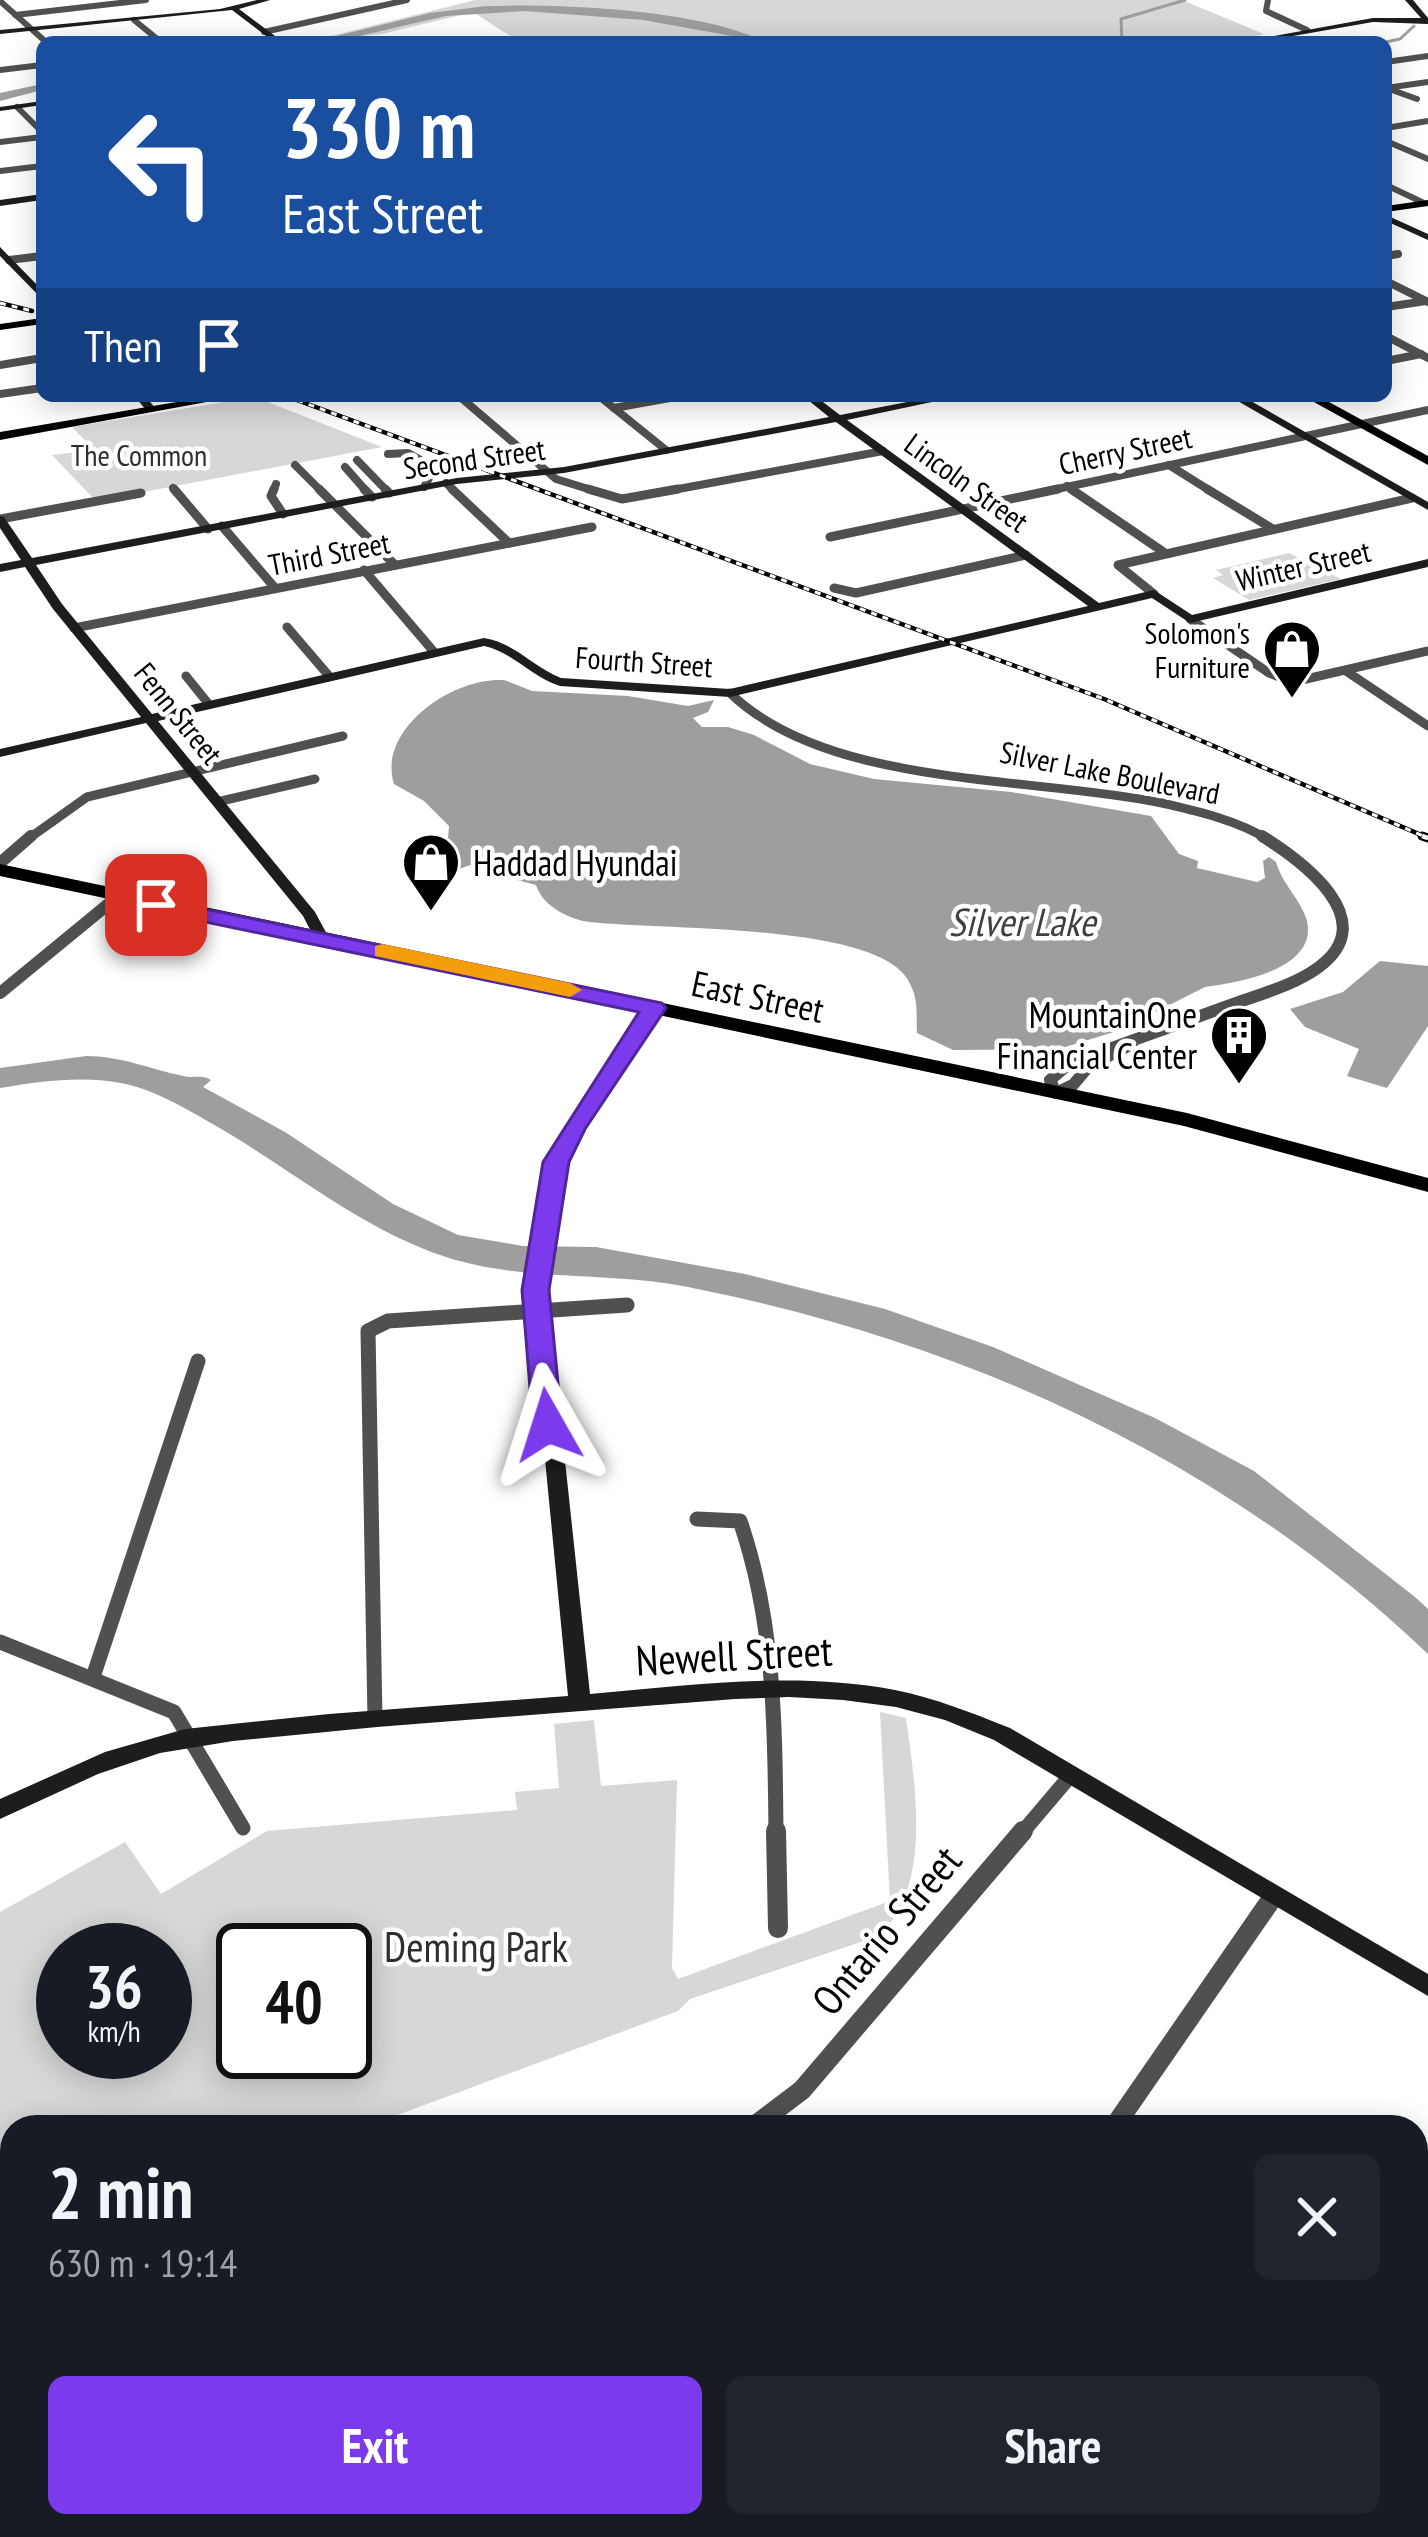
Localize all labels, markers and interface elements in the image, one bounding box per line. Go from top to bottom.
text: 330 m [282,72,475,181]
icon: left [84,84,240,240]
text: East Street [282,178,483,248]
icon: arrive [186,312,252,378]
text: Then [84,316,162,374]
street label: Cherry Street [1055,417,1196,483]
street label: Lincoln Street [897,424,1037,540]
street label: Second Street [401,429,548,487]
park label: The Common [71,435,207,474]
street label: Third Street [265,522,394,584]
street label: Winter Street [1232,530,1375,599]
place label: Solomon's Furniture [1145,613,1250,686]
shop icon: Solomon's Furniture [1261,618,1323,700]
street label: Fourth Street [574,637,715,685]
street label: Fenn Street [126,654,232,772]
street label: Silver Lake Boulevard [997,732,1223,812]
shop icon: Haddad Hyundai [400,831,462,913]
place label: Haddad Hyundai [473,839,678,886]
pin [105,854,207,956]
icon: arrive [123,872,189,938]
water label: Silver Lake [949,896,1098,947]
street label: East Street [688,959,829,1033]
place label: MountainOne Financial Center [997,991,1197,1079]
building icon: MountainOne Financial Center [1208,1004,1270,1086]
position arrow [485,1362,611,1488]
street label: Newell Street [634,1622,834,1688]
street label: Ontario Street [799,1834,973,2026]
park label: Deming Park [384,1919,568,1974]
speed limit sign: 40 [216,1923,372,2079]
text: 36 [85,1947,143,2025]
text: km/h [87,2011,141,2050]
text: 2 min [48,2145,193,2238]
button: close [1254,2154,1380,2280]
text: 630 m · 19:14 [48,2237,237,2288]
button: Exit [48,2376,702,2514]
button: Share [726,2376,1380,2514]

